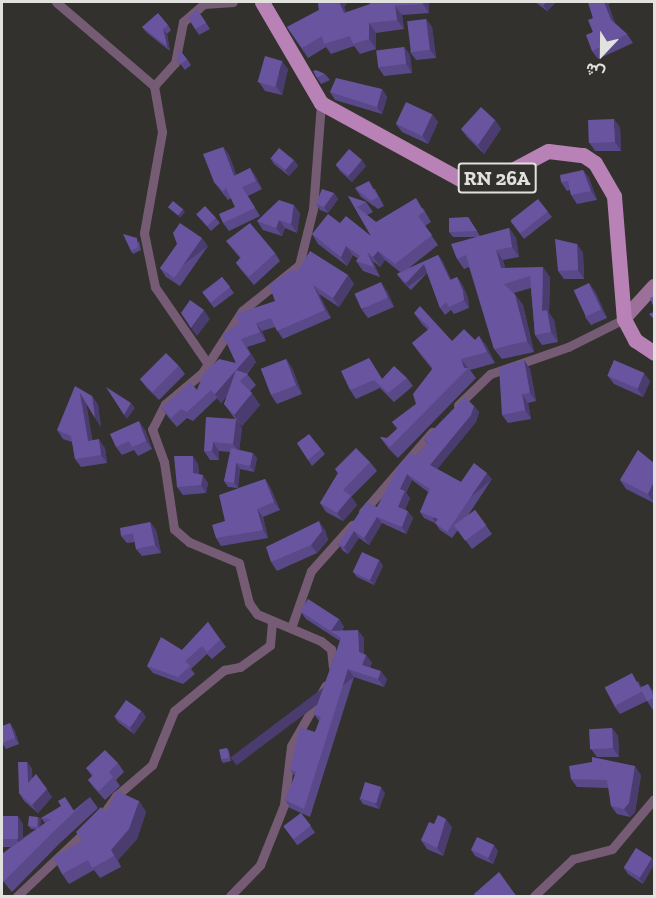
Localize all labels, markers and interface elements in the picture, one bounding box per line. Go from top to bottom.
north arrow [572,24,632,84]
text: ش [583,59,608,84]
road number: RN 26A [456,161,538,195]

